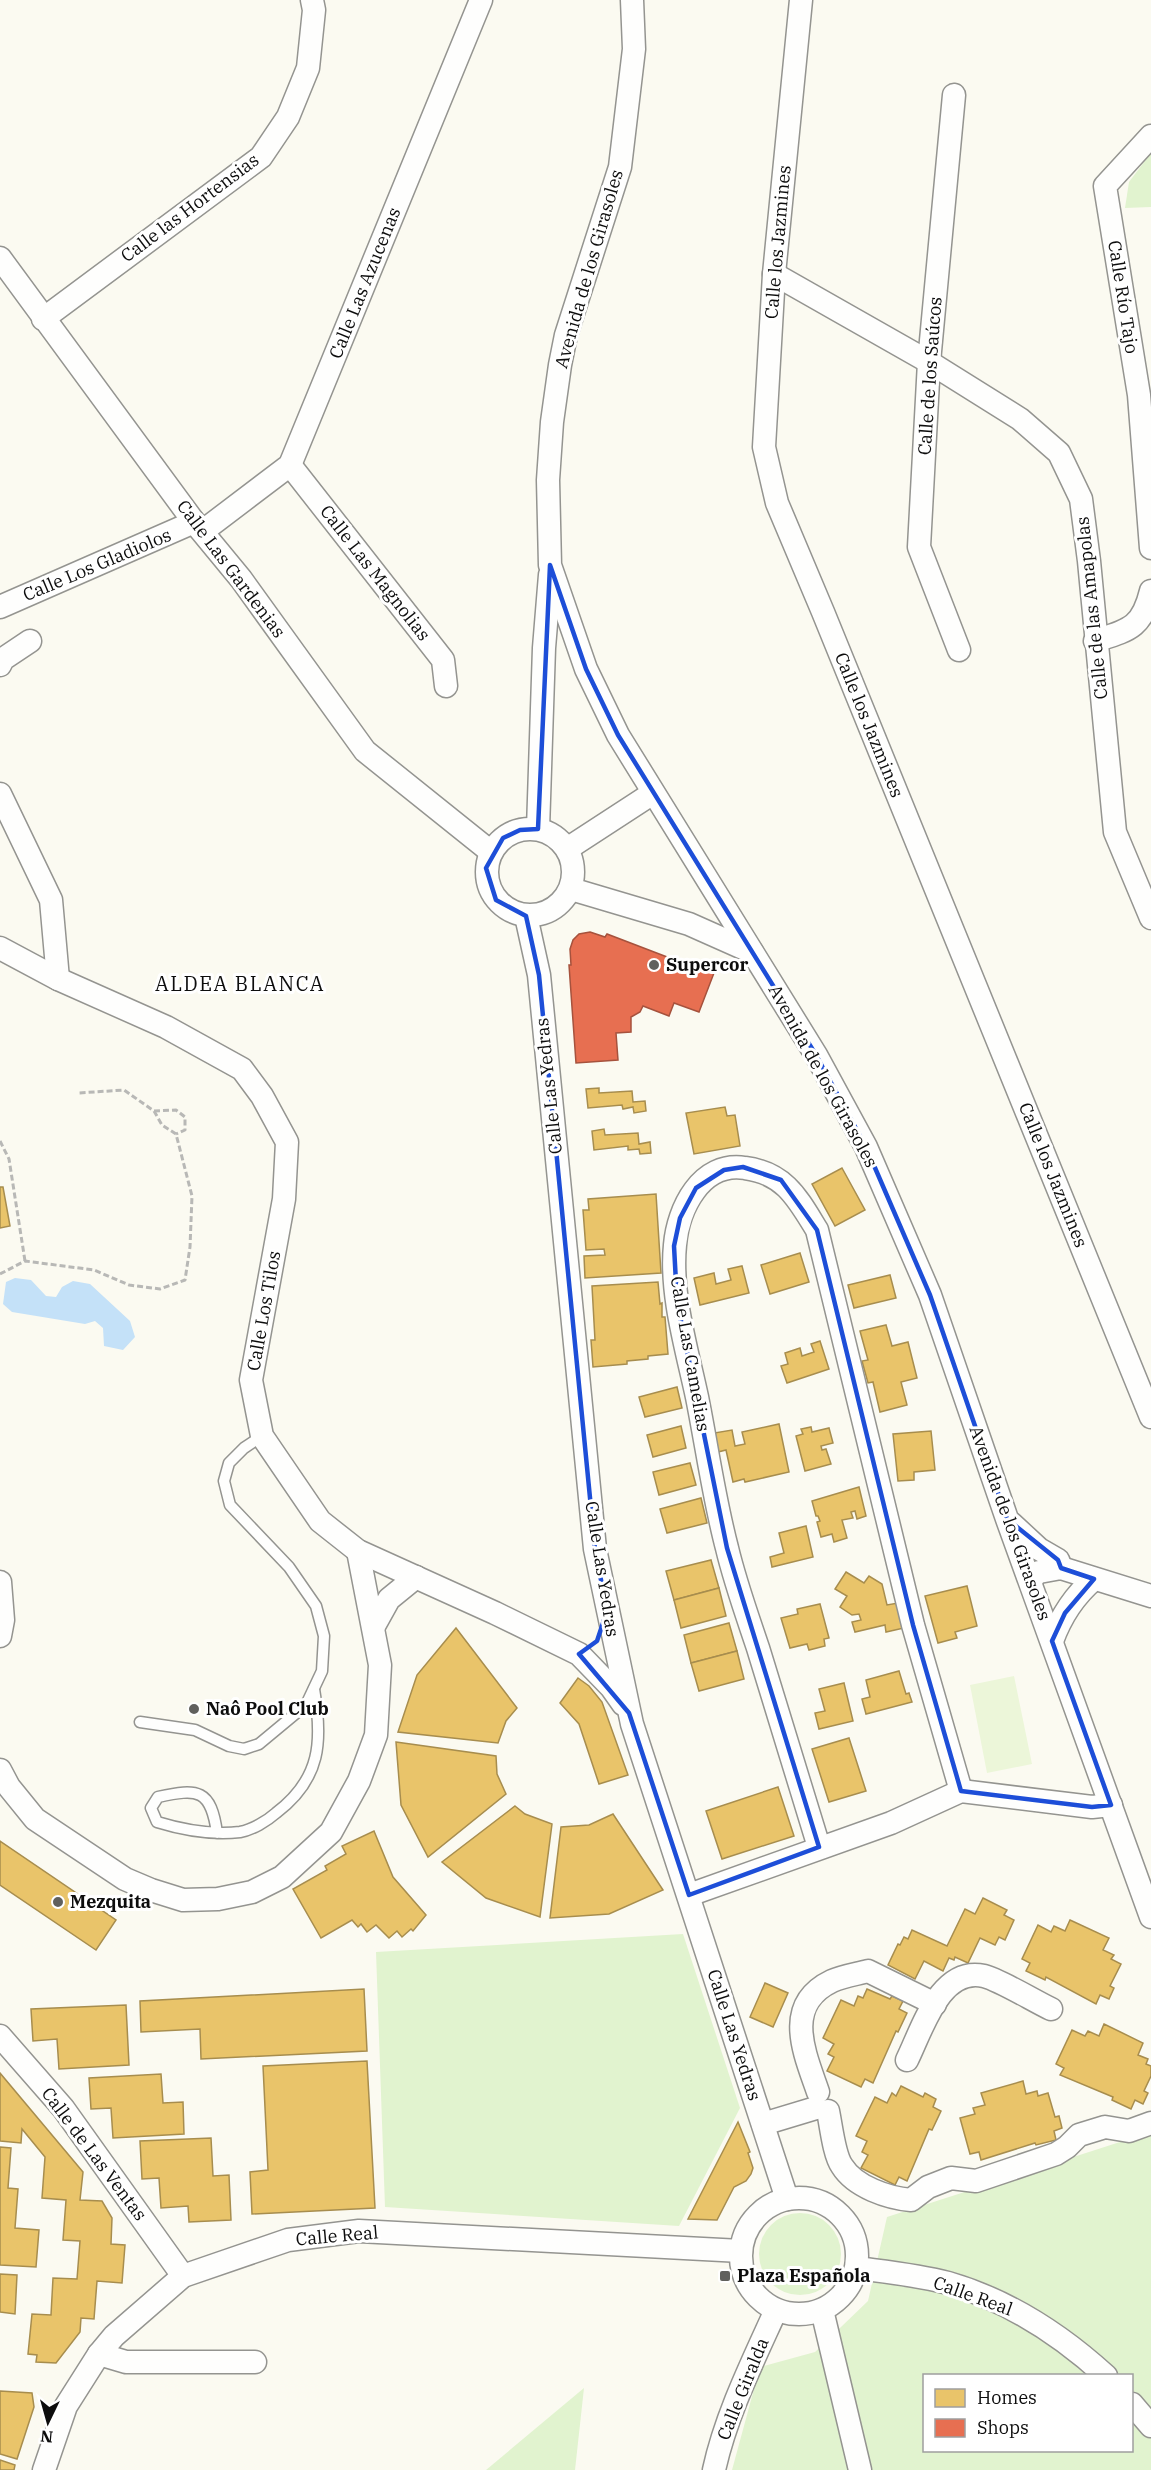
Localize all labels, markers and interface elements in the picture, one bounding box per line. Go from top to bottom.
street label: Calle las Hortensias [116,148,263,267]
street label: Calle los Jazmines [759,164,796,320]
street label: Avenida de los Girasoles [549,167,628,371]
street label: Calle Las Azucenas [324,204,405,362]
street label: Calle Río Tajo [1103,239,1144,355]
street label: Calle de los Saúcos [912,296,947,456]
street label: Calle Las Gardenias [172,495,291,642]
street label: Calle Las Magnolias [315,500,436,645]
street label: Calle de las Amapolas [1070,516,1113,701]
street label: Calle Los Gladiolos [19,523,175,606]
street label: Calle los Jazmines [830,649,909,801]
place label: Supercor [666,953,749,976]
marker: Supercor [647,958,661,972]
district label: ALDEA BLANCA [155,970,325,997]
street label: Avenida de los Girasoles [764,980,883,1171]
street label: Calle Las Yedras [530,1017,567,1155]
street label: Calle los Jazmines [1014,1099,1093,1251]
street label: Calle Los Tilos [242,1249,285,1373]
street label: Calle Las Camelias [666,1274,715,1433]
street label: Avenida de los Girasoles [965,1422,1056,1623]
street label: Calle Las Yedras [580,1499,625,1638]
place label: Naô Pool Club [206,1697,329,1720]
marker: Naô Pool Club [187,1702,201,1716]
place label: Mezquita [70,1890,151,1913]
marker: Mezquita [51,1895,65,1909]
street label: Calle Las Yedras [702,1966,767,2104]
street label: Calle de Las Ventas [37,2082,152,2225]
street label: Calle Real [295,2220,379,2251]
place label: Plaza Española [737,2264,871,2287]
marker: Plaza Española [718,2269,732,2283]
street label: Calle Real [930,2271,1016,2321]
street label: Calle Giralda [712,2334,774,2443]
legend [923,2374,1133,2452]
text: Homes [977,2386,1037,2409]
north arrow [18,2392,78,2452]
text: Shops [977,2416,1029,2439]
text: N [40,2426,54,2447]

